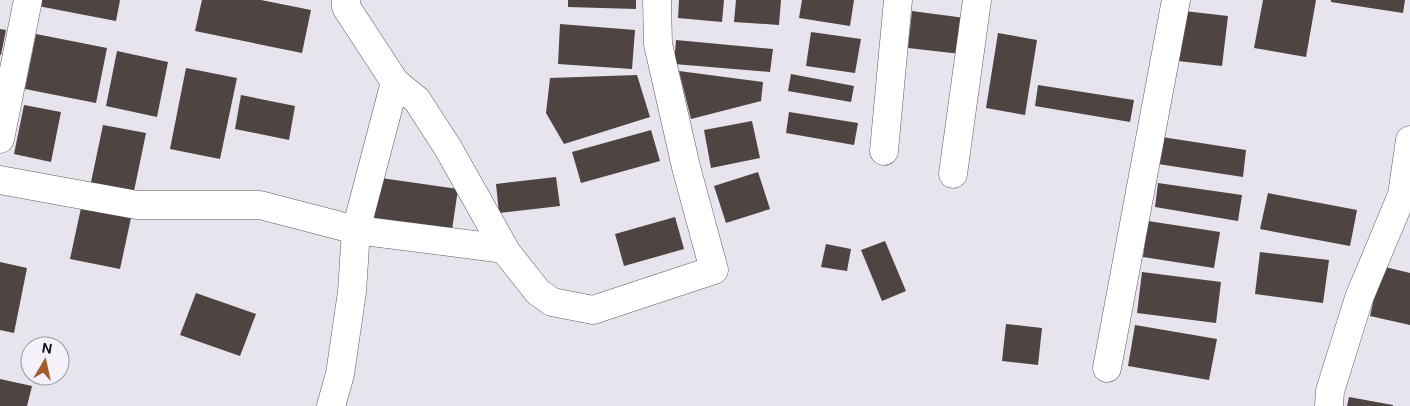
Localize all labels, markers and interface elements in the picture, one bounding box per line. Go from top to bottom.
north arrow [20,336,70,386]
text: N [41,338,53,358]

